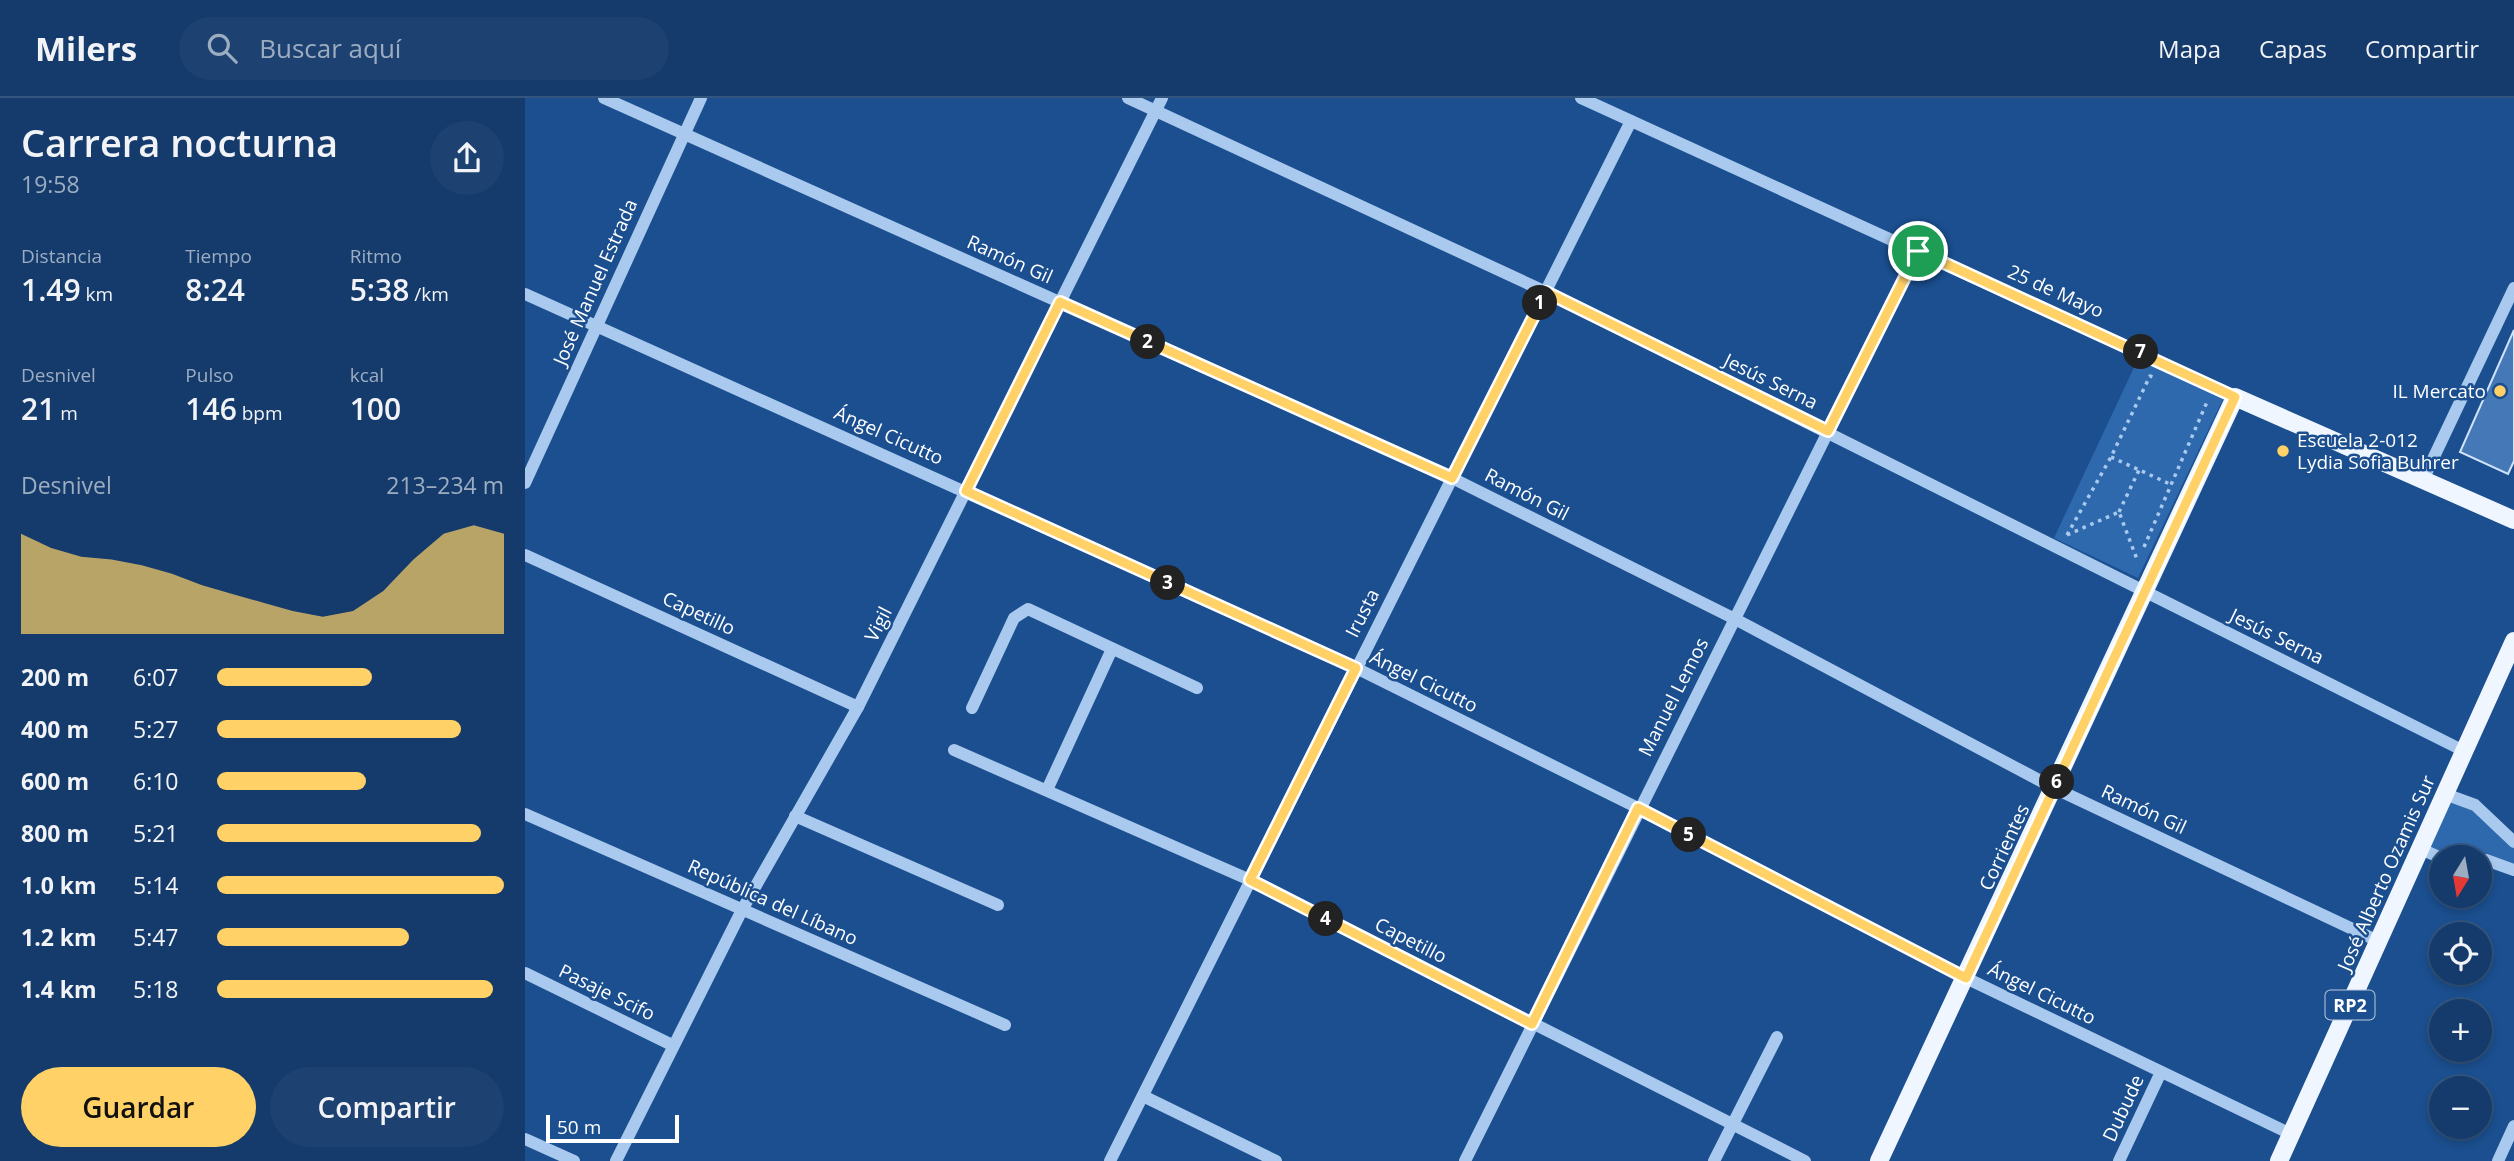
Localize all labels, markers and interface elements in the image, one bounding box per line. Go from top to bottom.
search box [179,17,669,80]
text: Milers [35,26,137,71]
icon: search [203,29,241,67]
text: Buscar aquí [259,30,401,66]
text: Mapa [2158,32,2221,65]
text: Capas [2259,32,2327,65]
text: Compartir [2365,32,2479,65]
text: Carrera nocturna [21,116,338,168]
button: share [430,121,504,195]
text: 19:58 [21,168,80,200]
street label: José Manuel Estrada [546,195,643,371]
pin [1888,221,1948,281]
street label: Ramón Gil [963,229,1057,289]
icon: arrive [1899,232,1937,270]
text: Distancia [21,243,102,269]
text: Tiempo [185,243,252,269]
text: Ritmo [350,243,402,269]
street label: 25 de Mayo [2004,258,2108,324]
text: 1.49 [21,269,81,310]
text: 8:24 [185,269,245,310]
text: 5:38 [350,269,409,310]
text: km [81,281,113,307]
text: /km [409,281,449,307]
pin: 1 [1523,286,1557,320]
text: 1 [1534,289,1545,315]
pin: 2 [1131,324,1165,360]
text: 2 [1142,328,1153,354]
pin: 7 [2123,334,2159,370]
text: 7 [2135,338,2146,364]
street label: Jesús Serna [1718,346,1822,415]
text: Desnivel [21,362,96,388]
text: Pulso [185,362,234,388]
text: kcal [350,362,384,388]
place label: IL Mercato [2392,378,2486,404]
marker: IL Mercato [2492,383,2508,399]
text: 21 [21,388,55,429]
text: 146 [185,388,237,429]
text: 100 [350,388,401,429]
street label: Ángel Cicutto [830,399,948,471]
text: m [55,400,78,426]
text: bpm [237,400,283,426]
place label: Escuela 2-012 Lydia Sofia Buhrer [2297,427,2459,475]
marker: Escuela 2-012 Lydia Sofia Buhrer [2275,443,2291,459]
street label: Ramón Gil [1480,462,1574,526]
text: Desnivel [21,469,112,501]
text: 213–234 m [386,469,504,501]
pin: 3 [1151,566,1185,601]
text: 3 [1162,569,1173,595]
street label: Irusta [1339,584,1385,642]
street label: Capetillo [658,585,740,641]
street label: Jesús Serna [2224,601,2328,670]
street label: Vigil [858,602,898,646]
street label: Manuel Lemos [1632,633,1714,761]
street label: Ángel Cicutto [1366,644,1482,718]
text: 200 m [21,661,89,693]
text: 6:07 [133,661,179,693]
text: 400 m [21,713,89,745]
text: 5:27 [133,713,179,745]
pin: 6 [2039,764,2075,800]
text: 600 m [21,765,89,797]
text: 6:10 [133,765,179,797]
text: 6 [2051,768,2062,794]
street label: José Alberto Ozamis Sur [2330,771,2441,977]
street label: Ramón Gil [2097,778,2191,840]
street label: Corrientes [1973,800,2035,894]
text: 800 m [21,817,89,849]
text: 5:21 [133,817,179,849]
pin: 5 [1671,818,1707,852]
text: 5 [1683,821,1694,847]
north arrow [2429,845,2492,908]
map controls [2429,845,2492,1139]
street label: República del Líbano [684,853,862,951]
text: 1.0 km [21,869,97,901]
text: 5:14 [133,869,179,901]
pin: 4 [1309,902,1343,936]
text: 4 [1320,905,1331,931]
street label: Capetillo [1371,911,1451,969]
text: 1.2 km [21,921,97,953]
text: 5:47 [133,921,179,953]
button: locate [2429,922,2492,985]
street label: Ángel Cicutto [1984,956,2100,1030]
street label: Pasaje Scifo [555,957,659,1027]
text: 1.4 km [21,973,97,1005]
text: 5:18 [133,973,179,1005]
road number: RP2 [2325,991,2375,1020]
button: + [2429,999,2492,1062]
button: Guardar [21,1067,256,1147]
button: Compartir [270,1067,504,1147]
street label: Dubude [2096,1070,2150,1146]
button: − [2429,1076,2492,1139]
scale bar [546,1112,679,1144]
text: 50 m [557,1114,601,1140]

